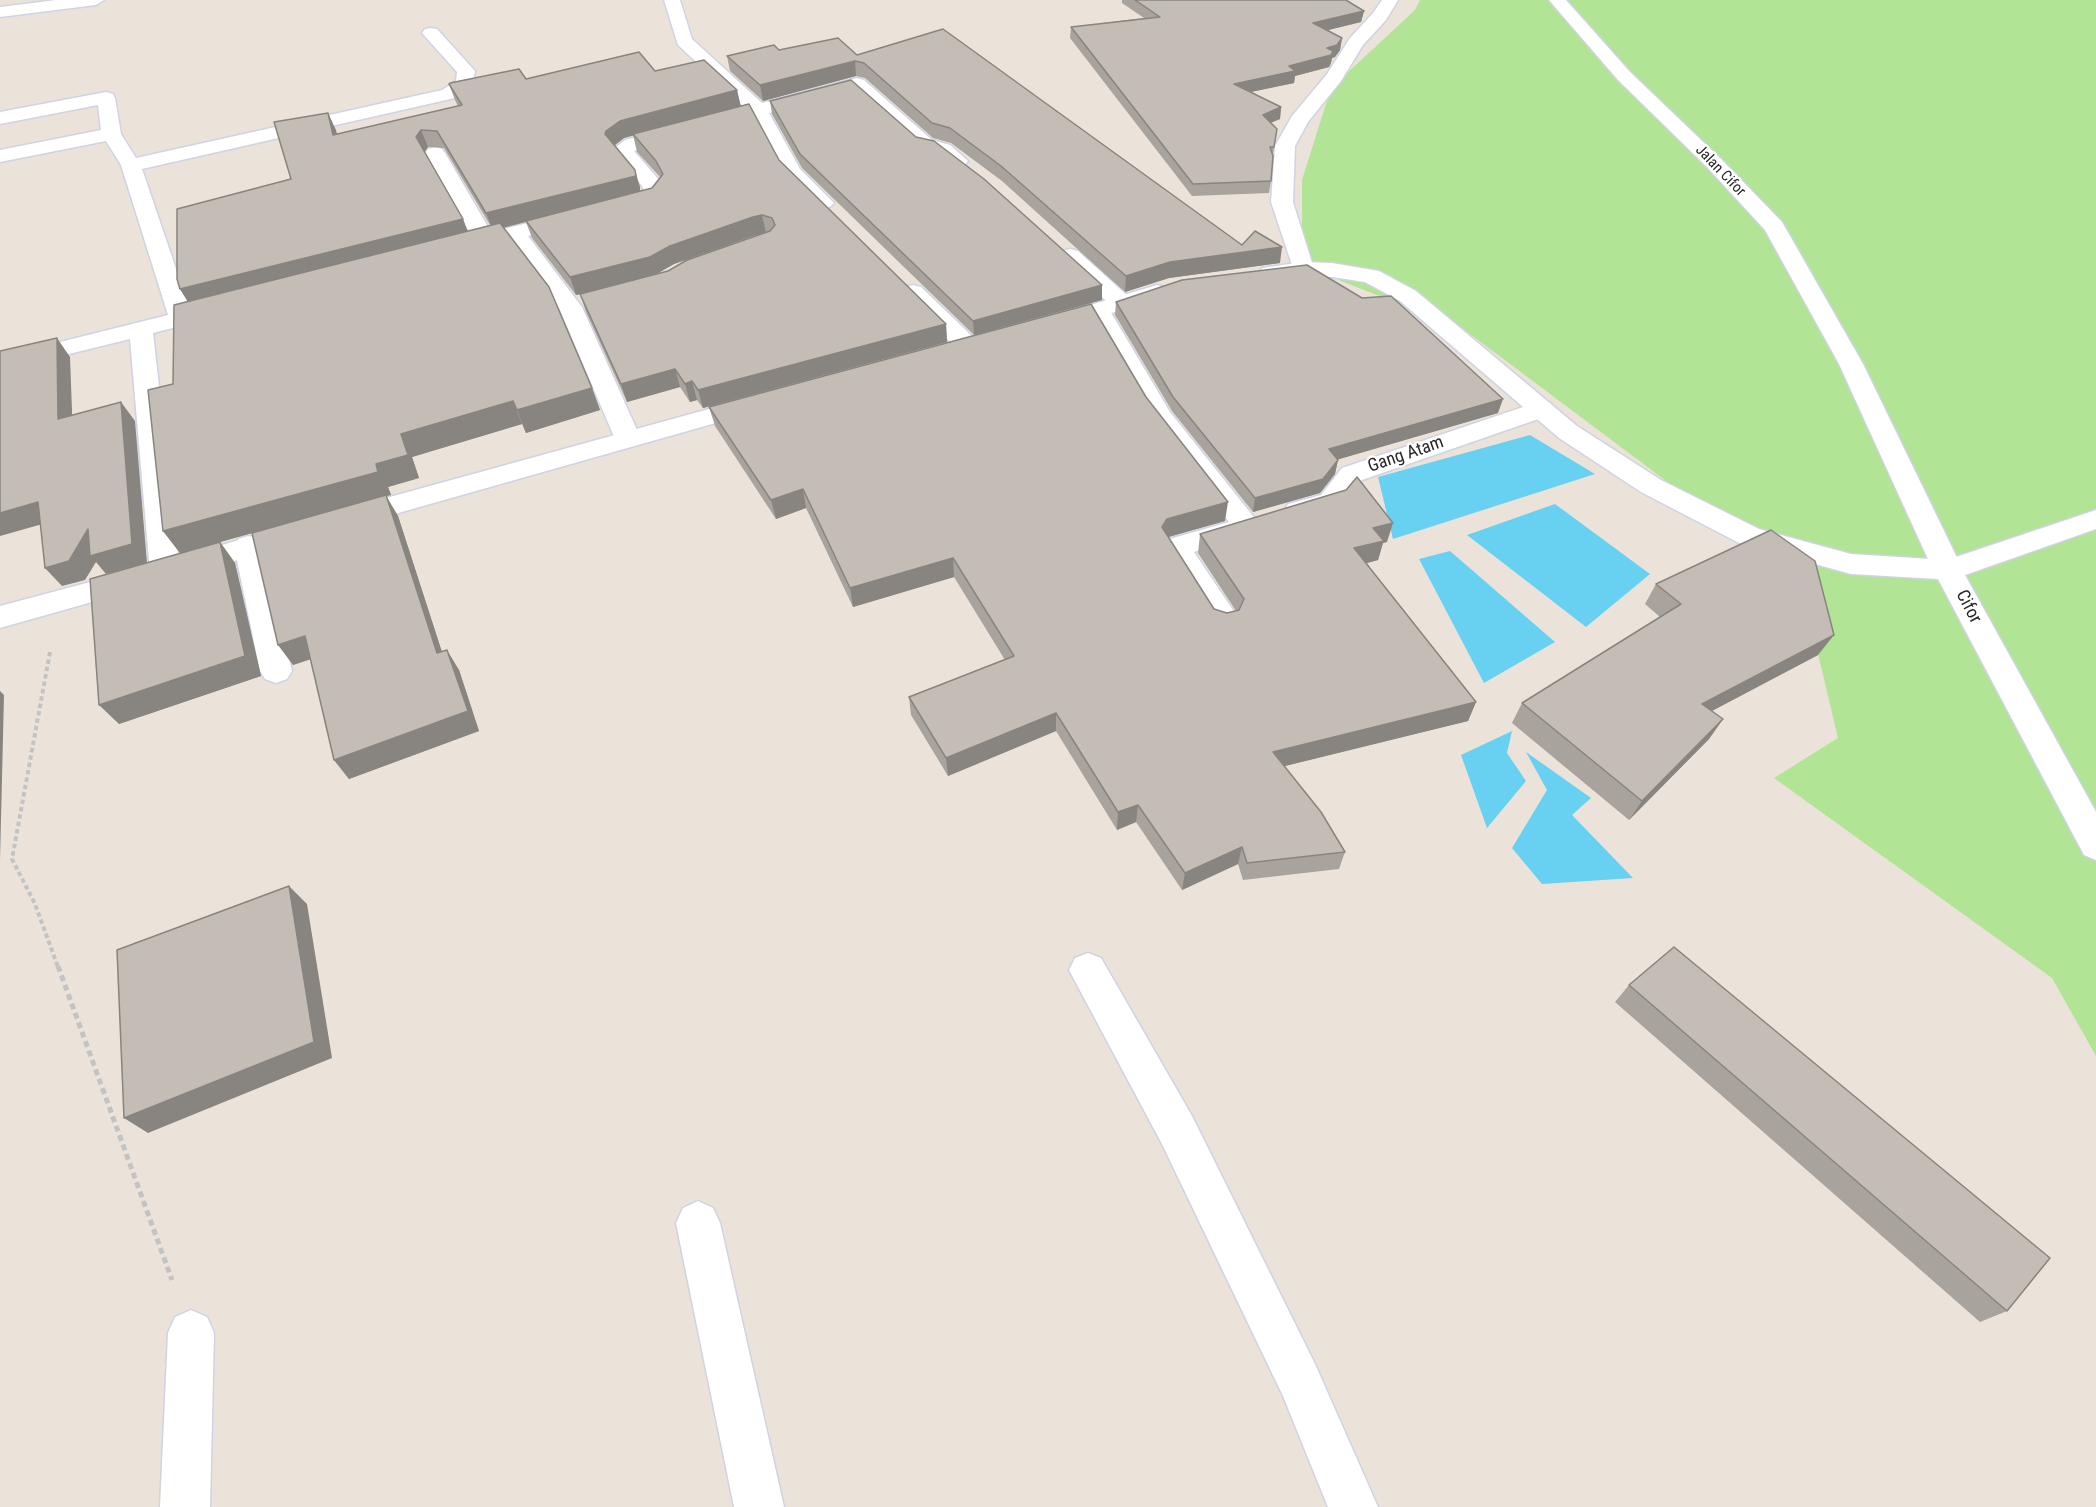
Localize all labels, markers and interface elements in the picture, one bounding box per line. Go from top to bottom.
street label: Jalan Cifor [1691,142,1749,200]
street label: Gang Atam [1365,432,1447,478]
street label: Cifor [1950,587,1986,627]

